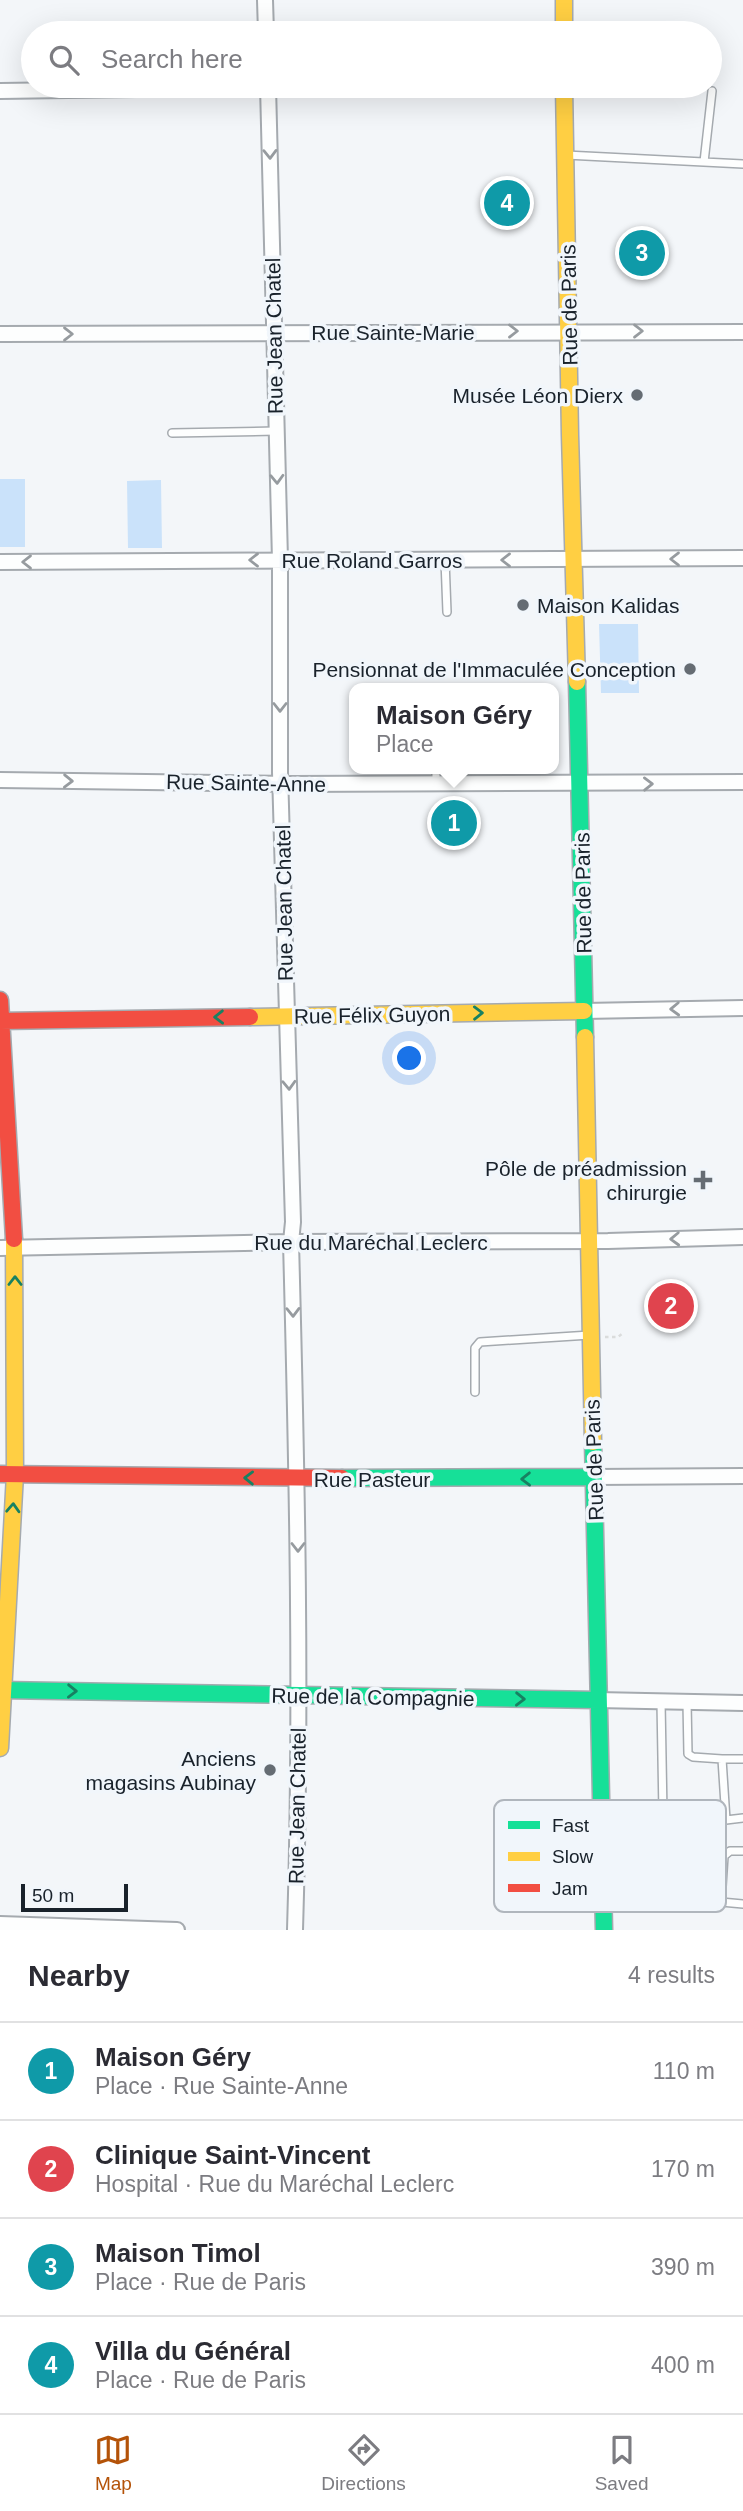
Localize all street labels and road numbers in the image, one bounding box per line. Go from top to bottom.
street label: Rue de Paris [556,244,582,366]
street label: Rue Jean Chatel [261,258,287,414]
street label: Rue Sainte-Marie [311,321,475,344]
street label: Rue Roland Garros [282,549,462,572]
street label: Rue Sainte-Anne [166,770,326,796]
street label: Rue Jean Chatel [271,825,297,981]
street label: Rue de Paris [570,832,596,954]
street label: Rue Félix Guyon [294,1002,450,1028]
street label: Rue du Maréchal Leclerc [254,1231,488,1254]
street label: Rue de Paris [580,1399,608,1521]
street label: Rue Pasteur [314,1468,430,1491]
street label: Rue de la Compagnie [271,1684,475,1710]
street label: Rue Jean Chatel [284,1728,310,1884]

